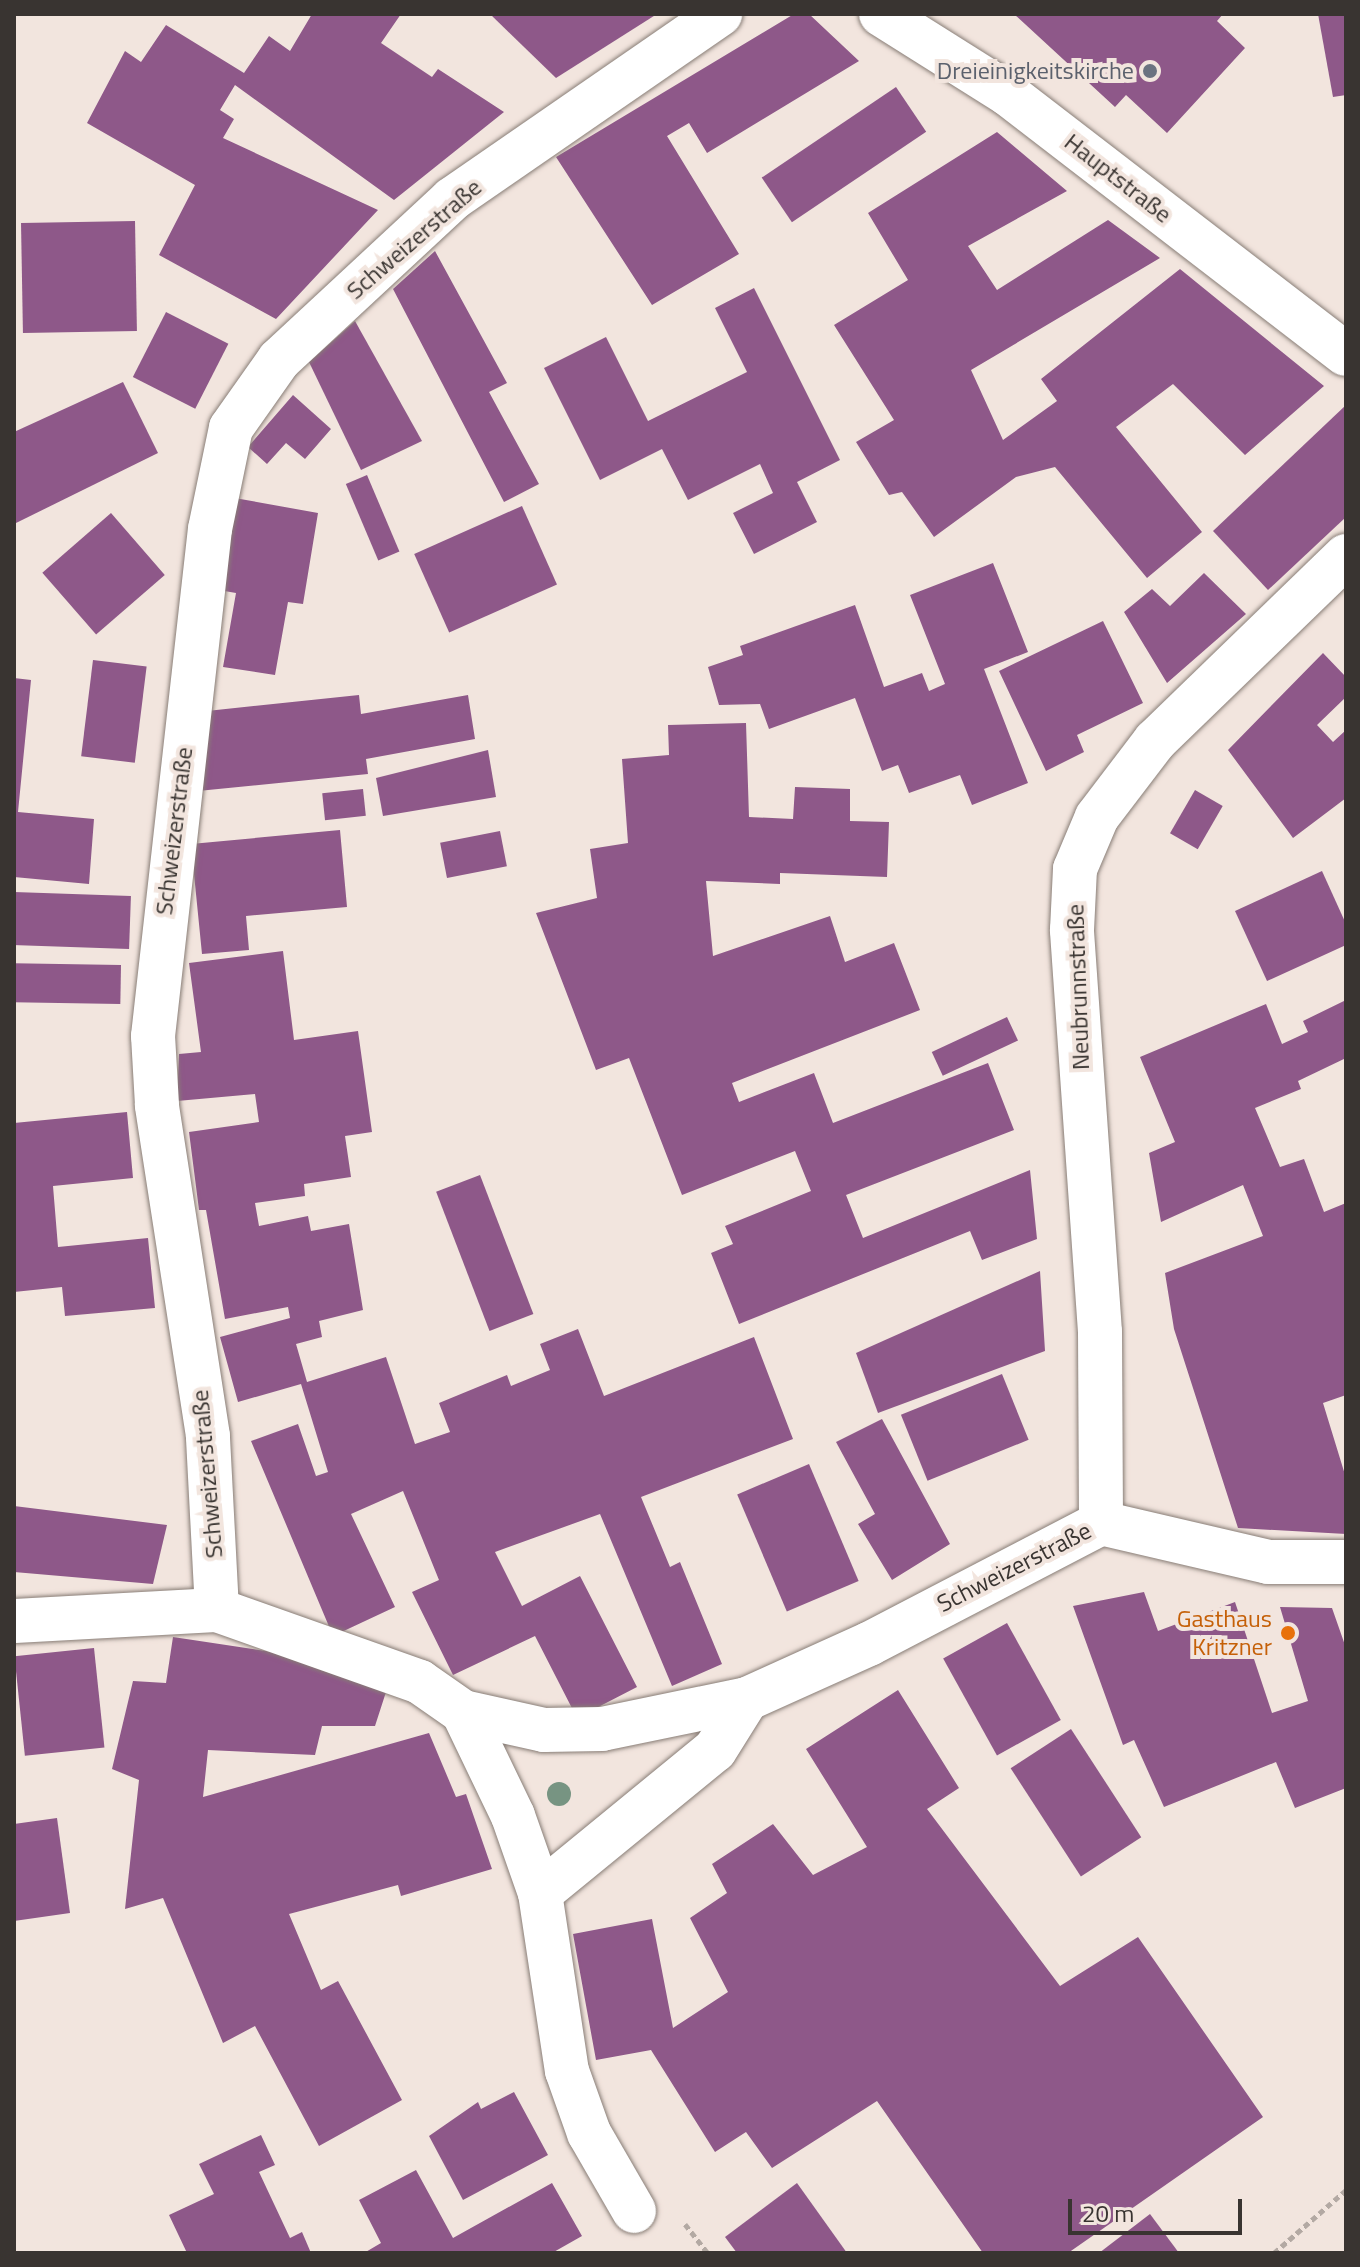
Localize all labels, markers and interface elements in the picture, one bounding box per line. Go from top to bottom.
place label: Dreieinigkeitskirche [937,57,1134,85]
marker: Dreieinigkeitskirche [1141,62,1159,80]
street label: Hauptstraße [1059,127,1177,229]
street label: Schweizerstraße [341,173,487,305]
street label: Schweizerstraße [149,745,199,917]
street label: Neubrunnstraße [1061,903,1095,1071]
street label: Schweizerstraße [185,1389,229,1559]
street label: Schweizerstraße [932,1516,1096,1618]
place label: Gasthaus Kritzner [1177,1605,1272,1661]
marker: Gasthaus Kritzner [1279,1624,1297,1642]
scale bar [1072,2183,1246,2233]
text: 20 m [1082,2195,1134,2231]

